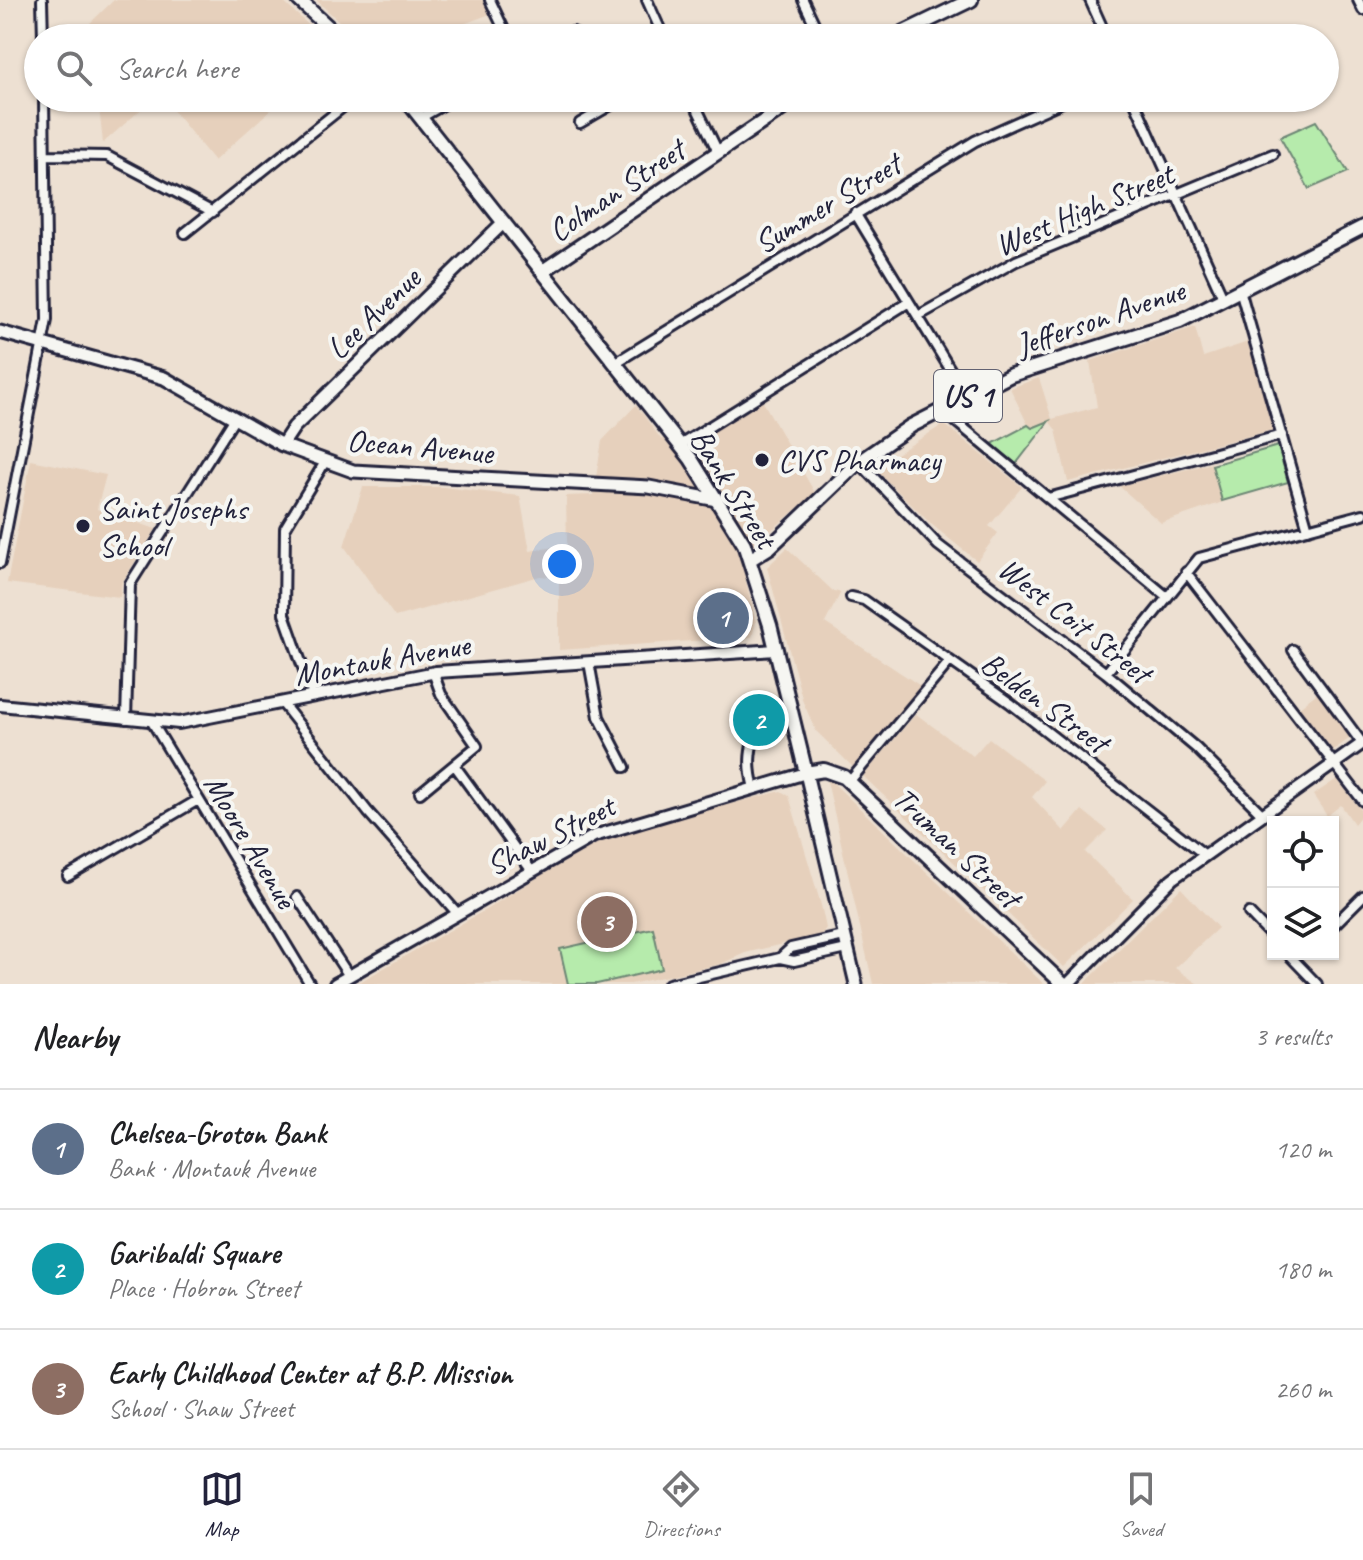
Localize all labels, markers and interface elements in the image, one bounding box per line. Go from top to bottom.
search box [24,24,1339,112]
icon: search [52,46,96,90]
text: Search here [116,49,238,87]
street label: Colman Street [540,127,696,251]
street label: Summer Street [747,141,912,263]
street label: West High Street [989,152,1183,265]
street label: Lee Avenue [317,257,431,368]
street label: Jefferson Avenue [1009,269,1192,366]
road number: US 1 [934,370,1002,422]
street label: Ocean Avenue [345,420,497,474]
street label: Bank Street [681,421,788,559]
place label: CVS Pharmacy [778,440,942,481]
marker: CVS Pharmacy [753,451,771,469]
place label: Saint Josephs School [99,488,250,566]
marker: Saint Josephs School [74,517,92,535]
your location [542,544,582,584]
street label: West Coit Street [990,548,1163,695]
pin: 1 [697,588,749,648]
street label: Montauk Avenue [291,623,475,695]
street label: Belden Street [973,642,1120,765]
pin: 2 [733,690,785,750]
street label: Moore Avenue [195,767,308,918]
street label: Truman Street [884,778,1032,920]
street label: Shaw Street [479,784,624,885]
map controls [1267,816,1339,960]
button: locate [1267,816,1339,888]
button: layers [1267,888,1339,960]
pin: 3 [581,892,633,952]
text: Nearby [32,1015,118,1058]
text: 3 results [1255,1020,1331,1053]
text: Chelsea-Groton Bank [108,1114,326,1152]
text: 1 [52,1133,64,1166]
text: 120 m [1275,1133,1331,1166]
text: Bank · Montauk Avenue [108,1152,315,1185]
text: Garibaldi Square [108,1234,280,1272]
text: 2 [52,1253,64,1286]
text: 180 m [1275,1253,1331,1286]
text: Place · Hobron Street [108,1272,299,1305]
text: Early Childhood Center at B.P. Mission [108,1354,512,1392]
text: 3 [52,1373,64,1406]
text: 260 m [1275,1373,1331,1406]
text: School · Shaw Street [108,1392,294,1425]
tab: Map [200,1467,244,1543]
tab: Directions [643,1467,720,1543]
tab: Saved [1119,1467,1163,1543]

